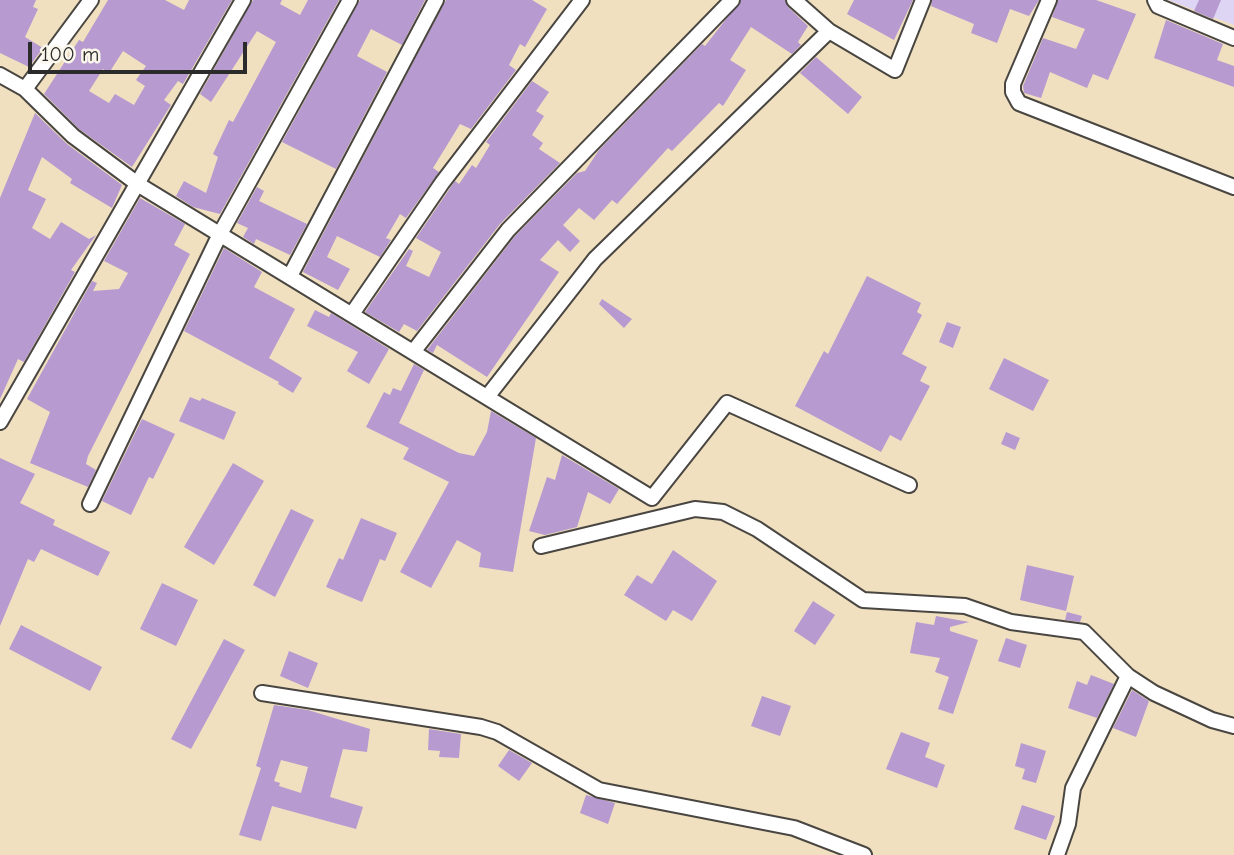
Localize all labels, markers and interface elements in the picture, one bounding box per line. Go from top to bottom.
scale bar [32,28,250,72]
text: 100 m [41,42,99,66]

